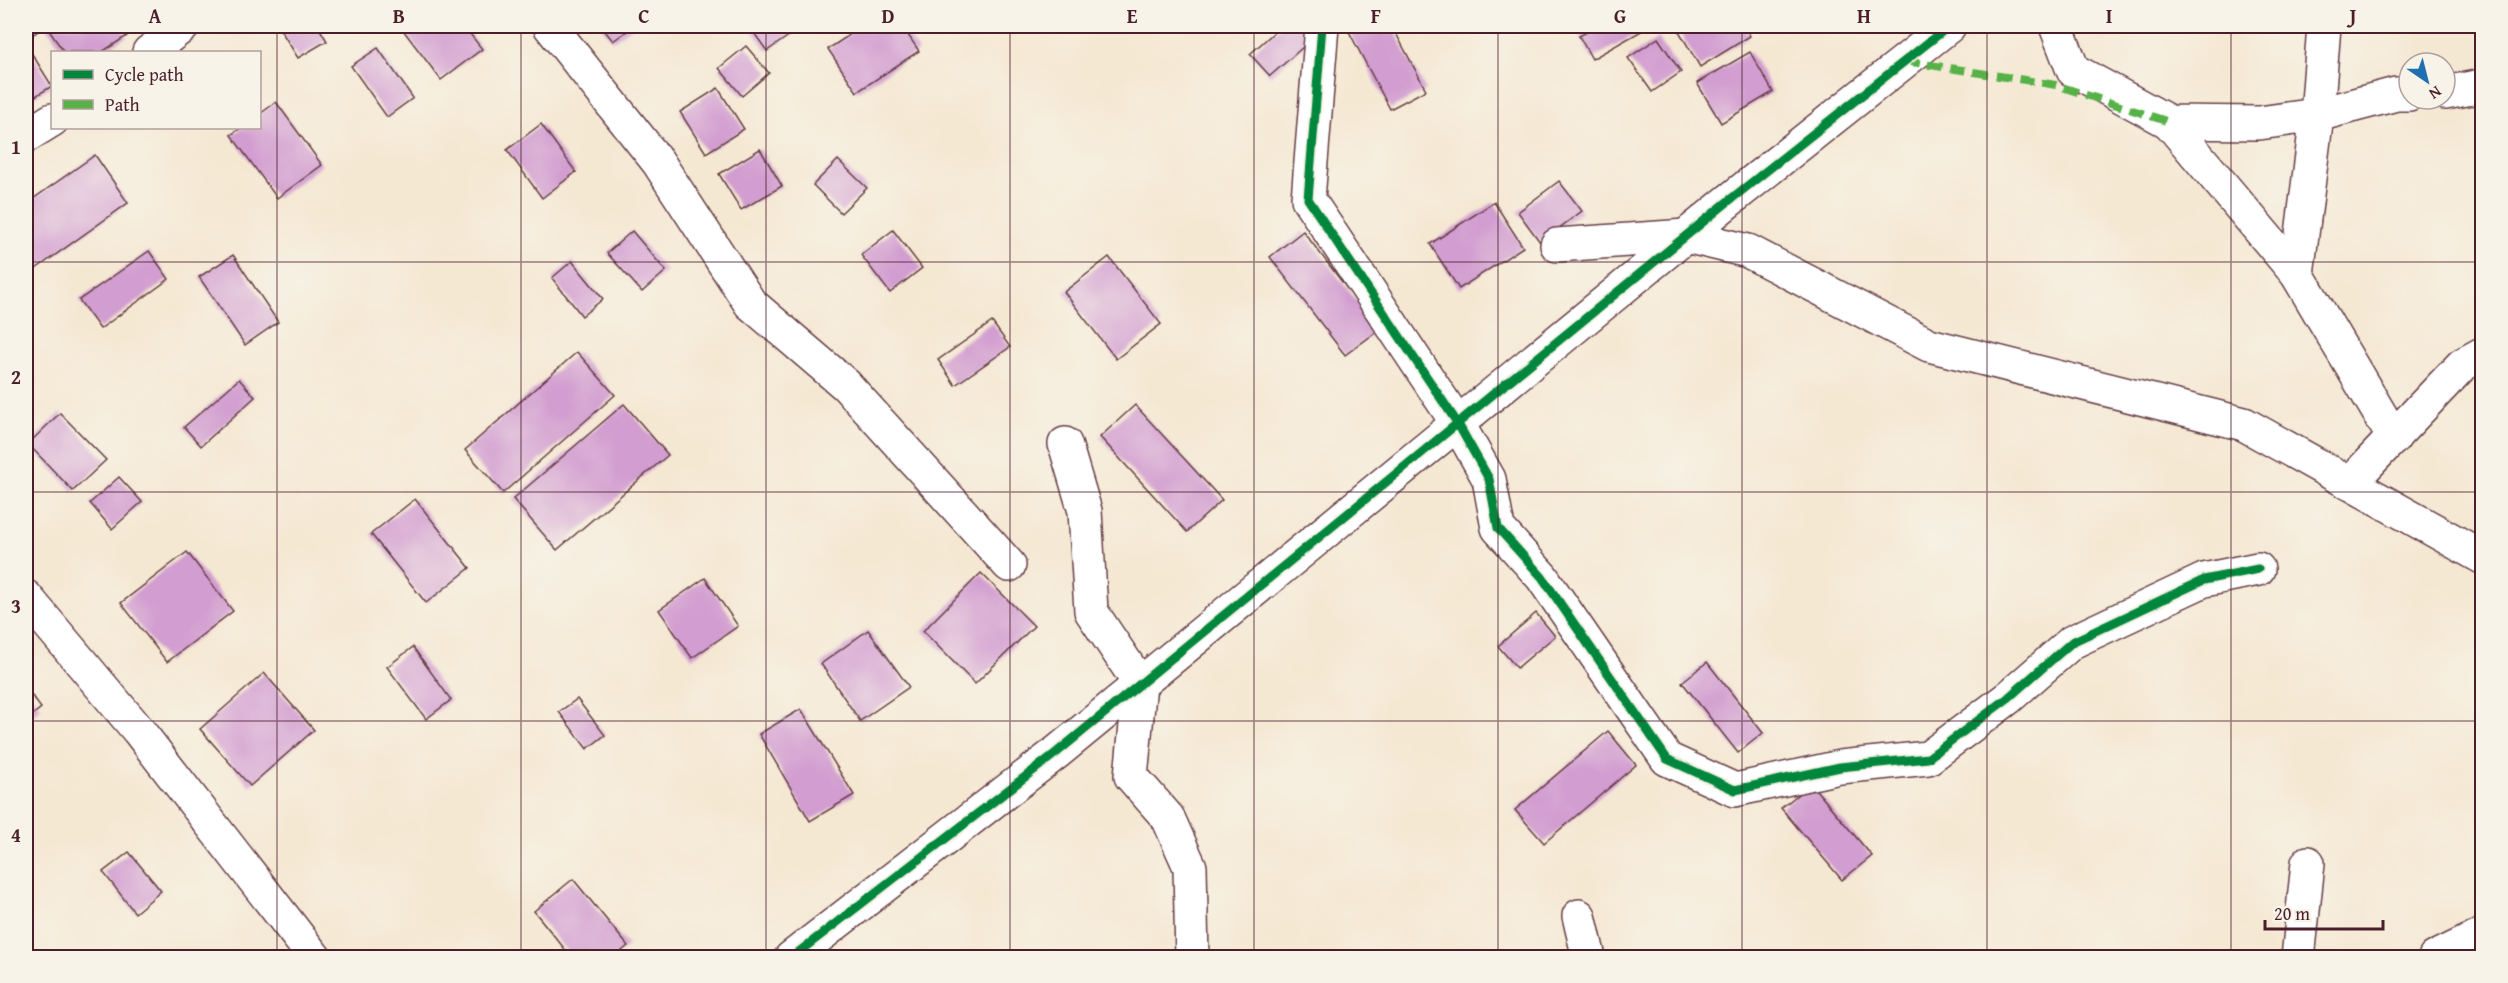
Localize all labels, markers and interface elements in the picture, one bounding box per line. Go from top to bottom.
text: A [149,1,162,30]
text: B [393,1,405,30]
text: C [638,1,650,30]
text: D [881,1,895,30]
text: E [1127,1,1138,30]
text: F [1371,1,1381,30]
text: G [1614,1,1626,30]
text: H [1857,1,1871,30]
text: I [2106,1,2112,30]
text: J [2347,1,2357,30]
legend [51,51,261,129]
north arrow [2397,51,2457,111]
text: Cycle path [105,61,184,88]
text: N [2424,80,2447,106]
text: Path [105,91,140,118]
text: 1 [11,132,21,161]
text: 2 [11,362,21,391]
text: 3 [11,591,21,620]
text: 4 [11,820,21,849]
scale bar [2265,893,2384,931]
text: 20 m [2274,900,2310,927]

